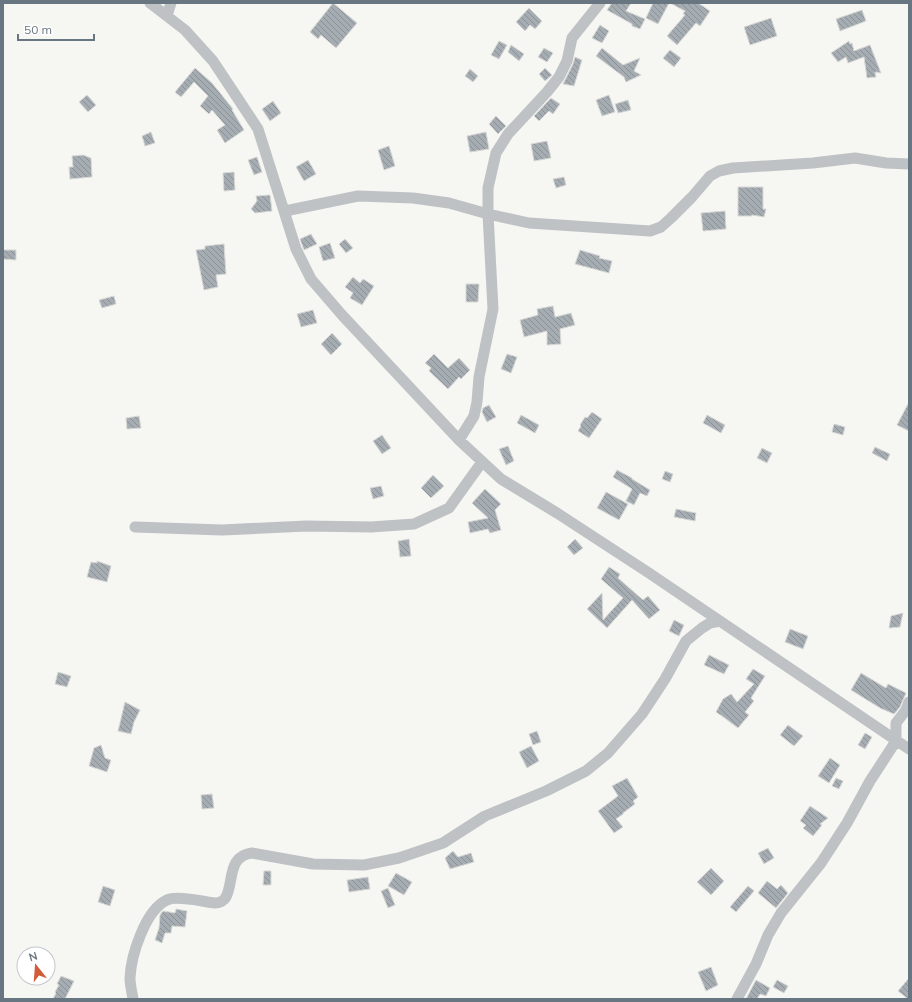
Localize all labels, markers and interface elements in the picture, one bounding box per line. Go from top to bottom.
scale bar [18,16,94,42]
text: 50 m [24,22,52,37]
north arrow [16,946,56,986]
text: N [27,949,39,964]

